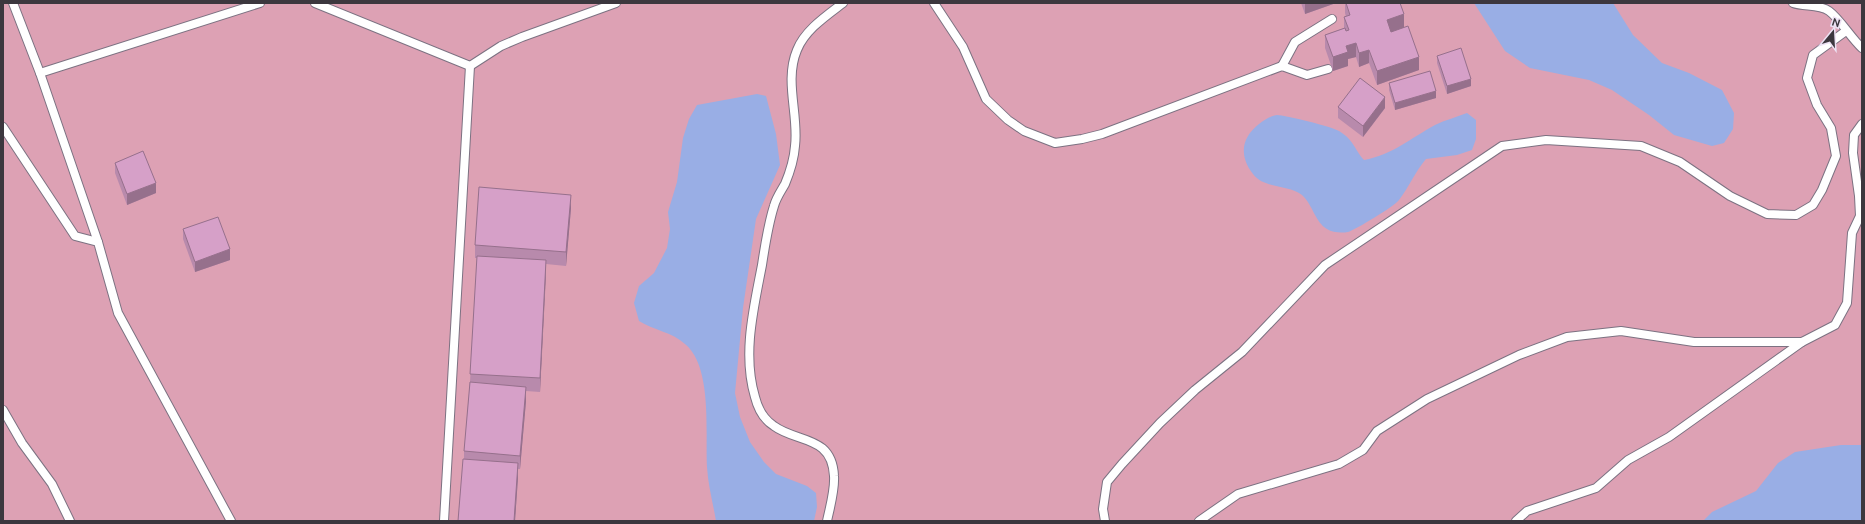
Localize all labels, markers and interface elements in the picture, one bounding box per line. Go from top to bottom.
north arrow [1813,12,1853,52]
text: N [1830,16,1842,29]

